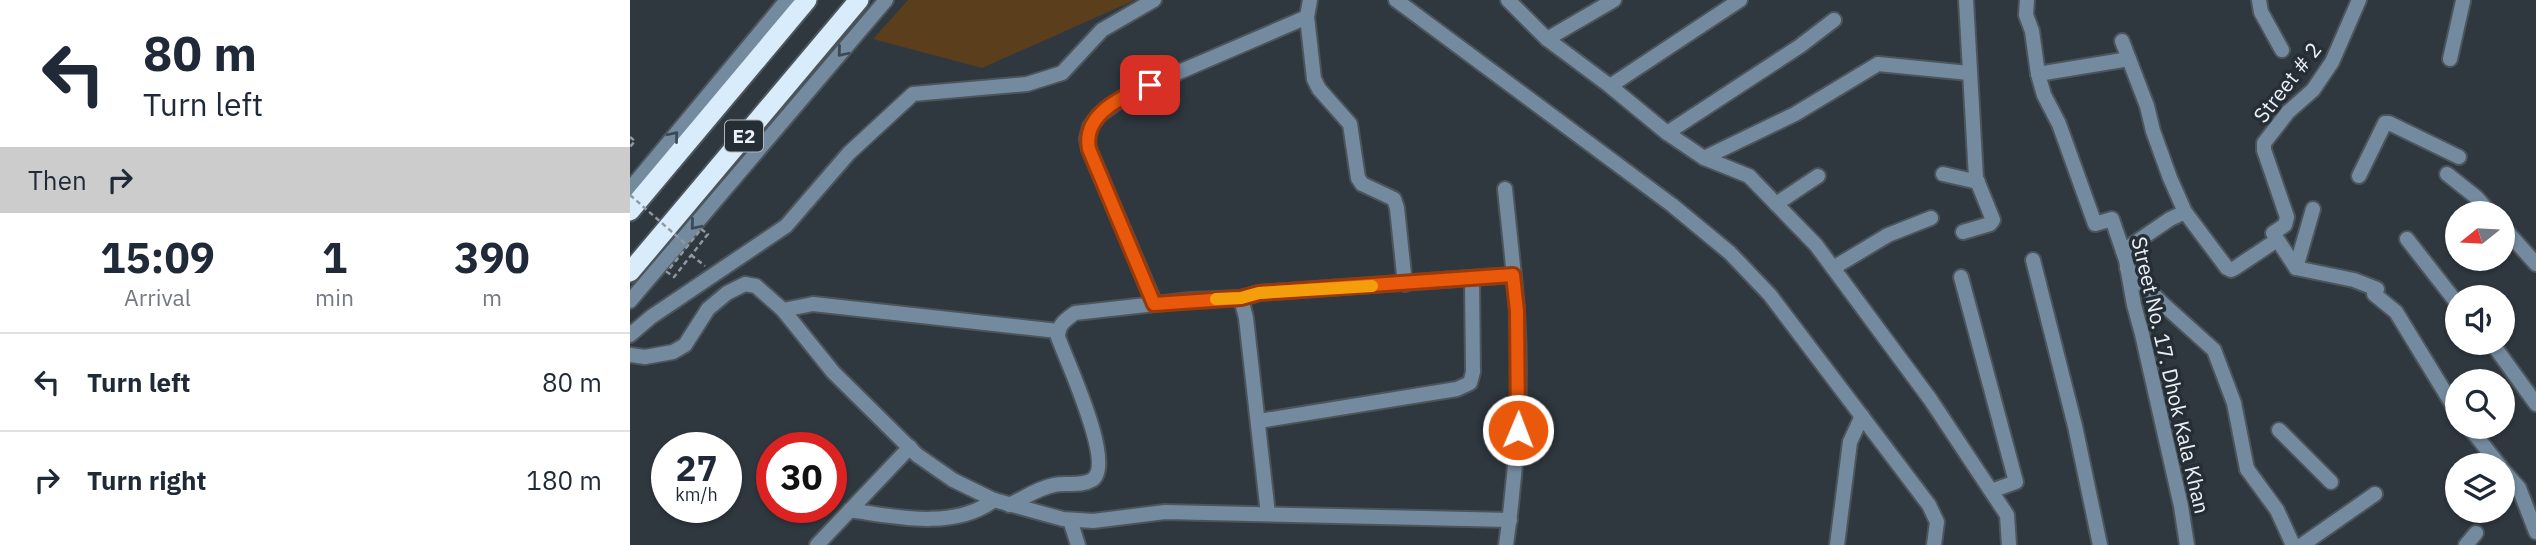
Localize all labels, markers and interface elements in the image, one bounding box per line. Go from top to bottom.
text: 80 m [143,21,257,84]
icon: left [28,28,119,119]
street label: Street # 2 [2247,36,2327,128]
one-way arrow [838,44,850,57]
pin [1120,55,1180,115]
icon: arrive [1131,66,1169,104]
text: Turn left [143,83,263,125]
road number: E2 [725,120,763,152]
one-way arrow [666,132,678,145]
icon: right [101,161,139,199]
text: Then [28,163,87,197]
north arrow [2445,201,2515,271]
map controls [2445,201,2515,523]
one-way arrow [691,217,703,230]
text: 15:09 [100,230,215,285]
text: 1 [322,230,347,285]
text: 390 [454,230,530,285]
street label: Street No. 17. Dhok Kala Khan [2125,234,2217,516]
text: Arrival [124,282,191,312]
text: min [315,282,354,312]
text: m [482,282,502,312]
button: sound [2445,285,2515,355]
icon: left [28,363,66,401]
text: Turn left [87,365,190,399]
text: 80 m [542,365,602,399]
button: search [2445,369,2515,439]
position arrow [1481,393,1555,467]
speed limit sign: 30 [756,432,847,523]
text: 27 [675,445,718,491]
button: layers [2445,453,2515,523]
icon: right [28,461,66,499]
text: Turn right [87,463,206,497]
text: 180 m [526,463,602,497]
text: km/h [675,483,718,506]

